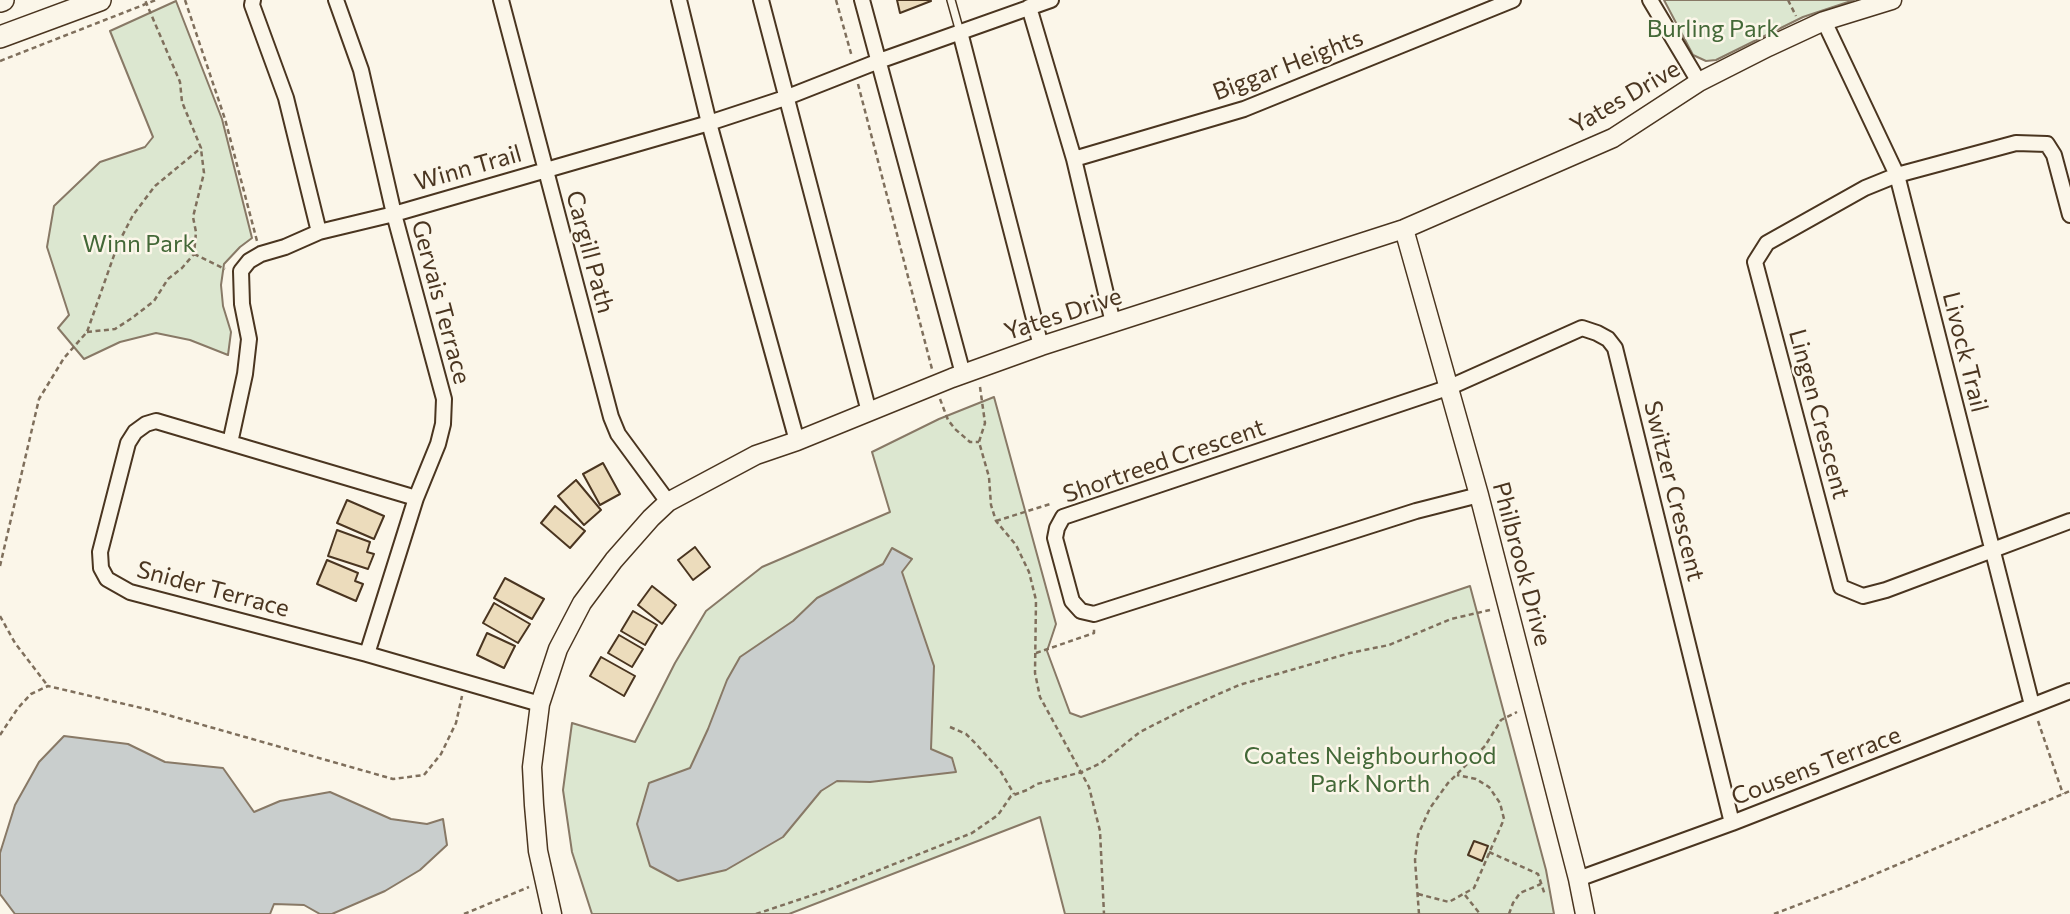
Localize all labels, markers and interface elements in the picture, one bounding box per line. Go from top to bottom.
park label: Burling Park [1647,15,1779,43]
street label: Biggar Heights [1209,23,1367,107]
street label: Yates Drive [1565,54,1685,140]
street label: Winn Trail [411,139,525,197]
street label: Cargill Path [560,188,620,316]
street label: Gervais Terrace [405,217,477,387]
park label: Winn Park [83,230,195,258]
street label: Yates Drive [1001,282,1125,346]
street label: Livock Trail [1936,289,1994,415]
street label: Lingen Crescent [1782,326,1856,502]
street label: Switzer Crescent [1638,398,1710,584]
street label: Shortreed Crescent [1059,413,1269,509]
street label: Philbrook Drive [1486,479,1558,649]
street label: Snider Terrace [133,555,293,623]
street label: Cousens Terrace [1727,720,1905,812]
park label: Coates Neighbourhood Park North [1244,742,1496,798]

